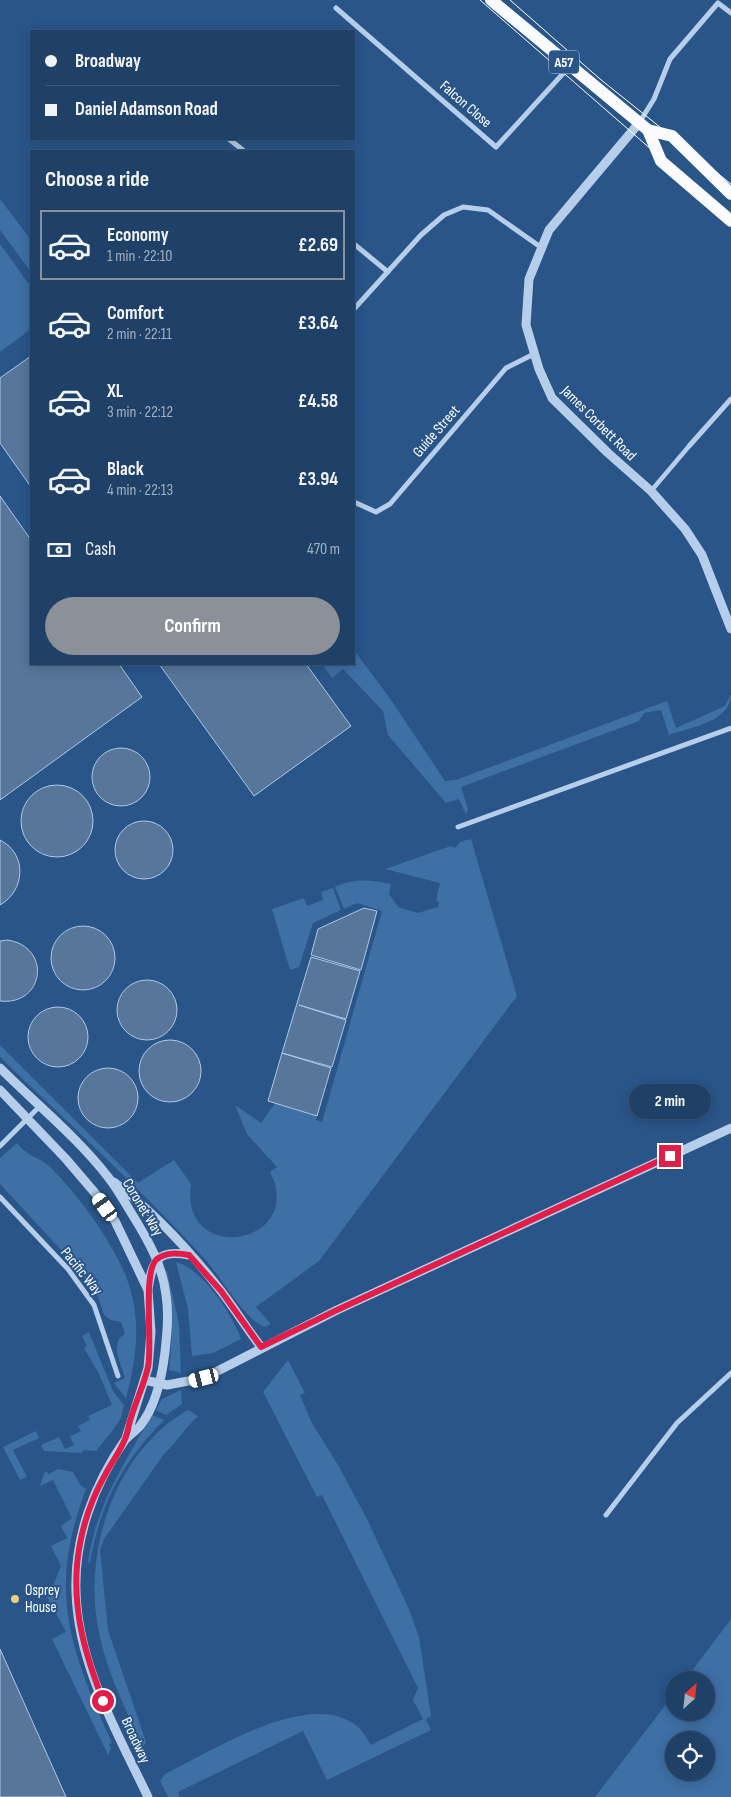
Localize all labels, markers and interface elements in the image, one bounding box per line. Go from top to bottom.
text: Broadway [75,50,141,73]
road number: A57 [549,51,579,74]
street label: Falcon Close [436,77,496,132]
text: Daniel Adamson Road [75,98,218,121]
text: Choose a ride [45,166,149,193]
icon: car [47,223,92,268]
text: Economy [107,224,169,247]
text: £2.69 [298,234,338,257]
text: 1 min · 22:10 [107,247,172,266]
icon: car [47,301,92,346]
text: Comfort [107,302,164,325]
text: £3.64 [298,312,338,335]
text: 2 min · 22:11 [107,325,172,344]
icon: car [47,379,92,424]
text: XL [107,380,123,403]
street label: James Corbett Road [556,381,640,465]
text: £4.58 [298,390,338,413]
street label: Guide Street [409,401,464,461]
text: 3 min · 22:12 [107,403,173,422]
icon: car [47,457,92,502]
text: Black [107,458,144,481]
text: £3.94 [298,468,338,491]
text: 4 min · 22:13 [107,481,173,500]
icon: cash [45,536,73,564]
text: Cash [85,538,116,561]
text: 470 m [307,540,340,559]
button: Confirm [45,597,340,655]
callout: 2 min [629,1084,711,1118]
text: 2 min [655,1092,685,1111]
route end [659,1145,681,1167]
street label: Coronet Way [118,1175,167,1240]
car [90,1190,119,1224]
street label: Pacific Way [56,1243,107,1299]
car [187,1367,220,1389]
place label: Osprey House [25,1581,60,1617]
marker: Osprey House [9,1593,21,1605]
north arrow [665,1671,715,1721]
map controls [665,1671,715,1781]
route start [92,1690,114,1712]
street label: Broadway [117,1714,155,1766]
button: locate [665,1731,715,1781]

